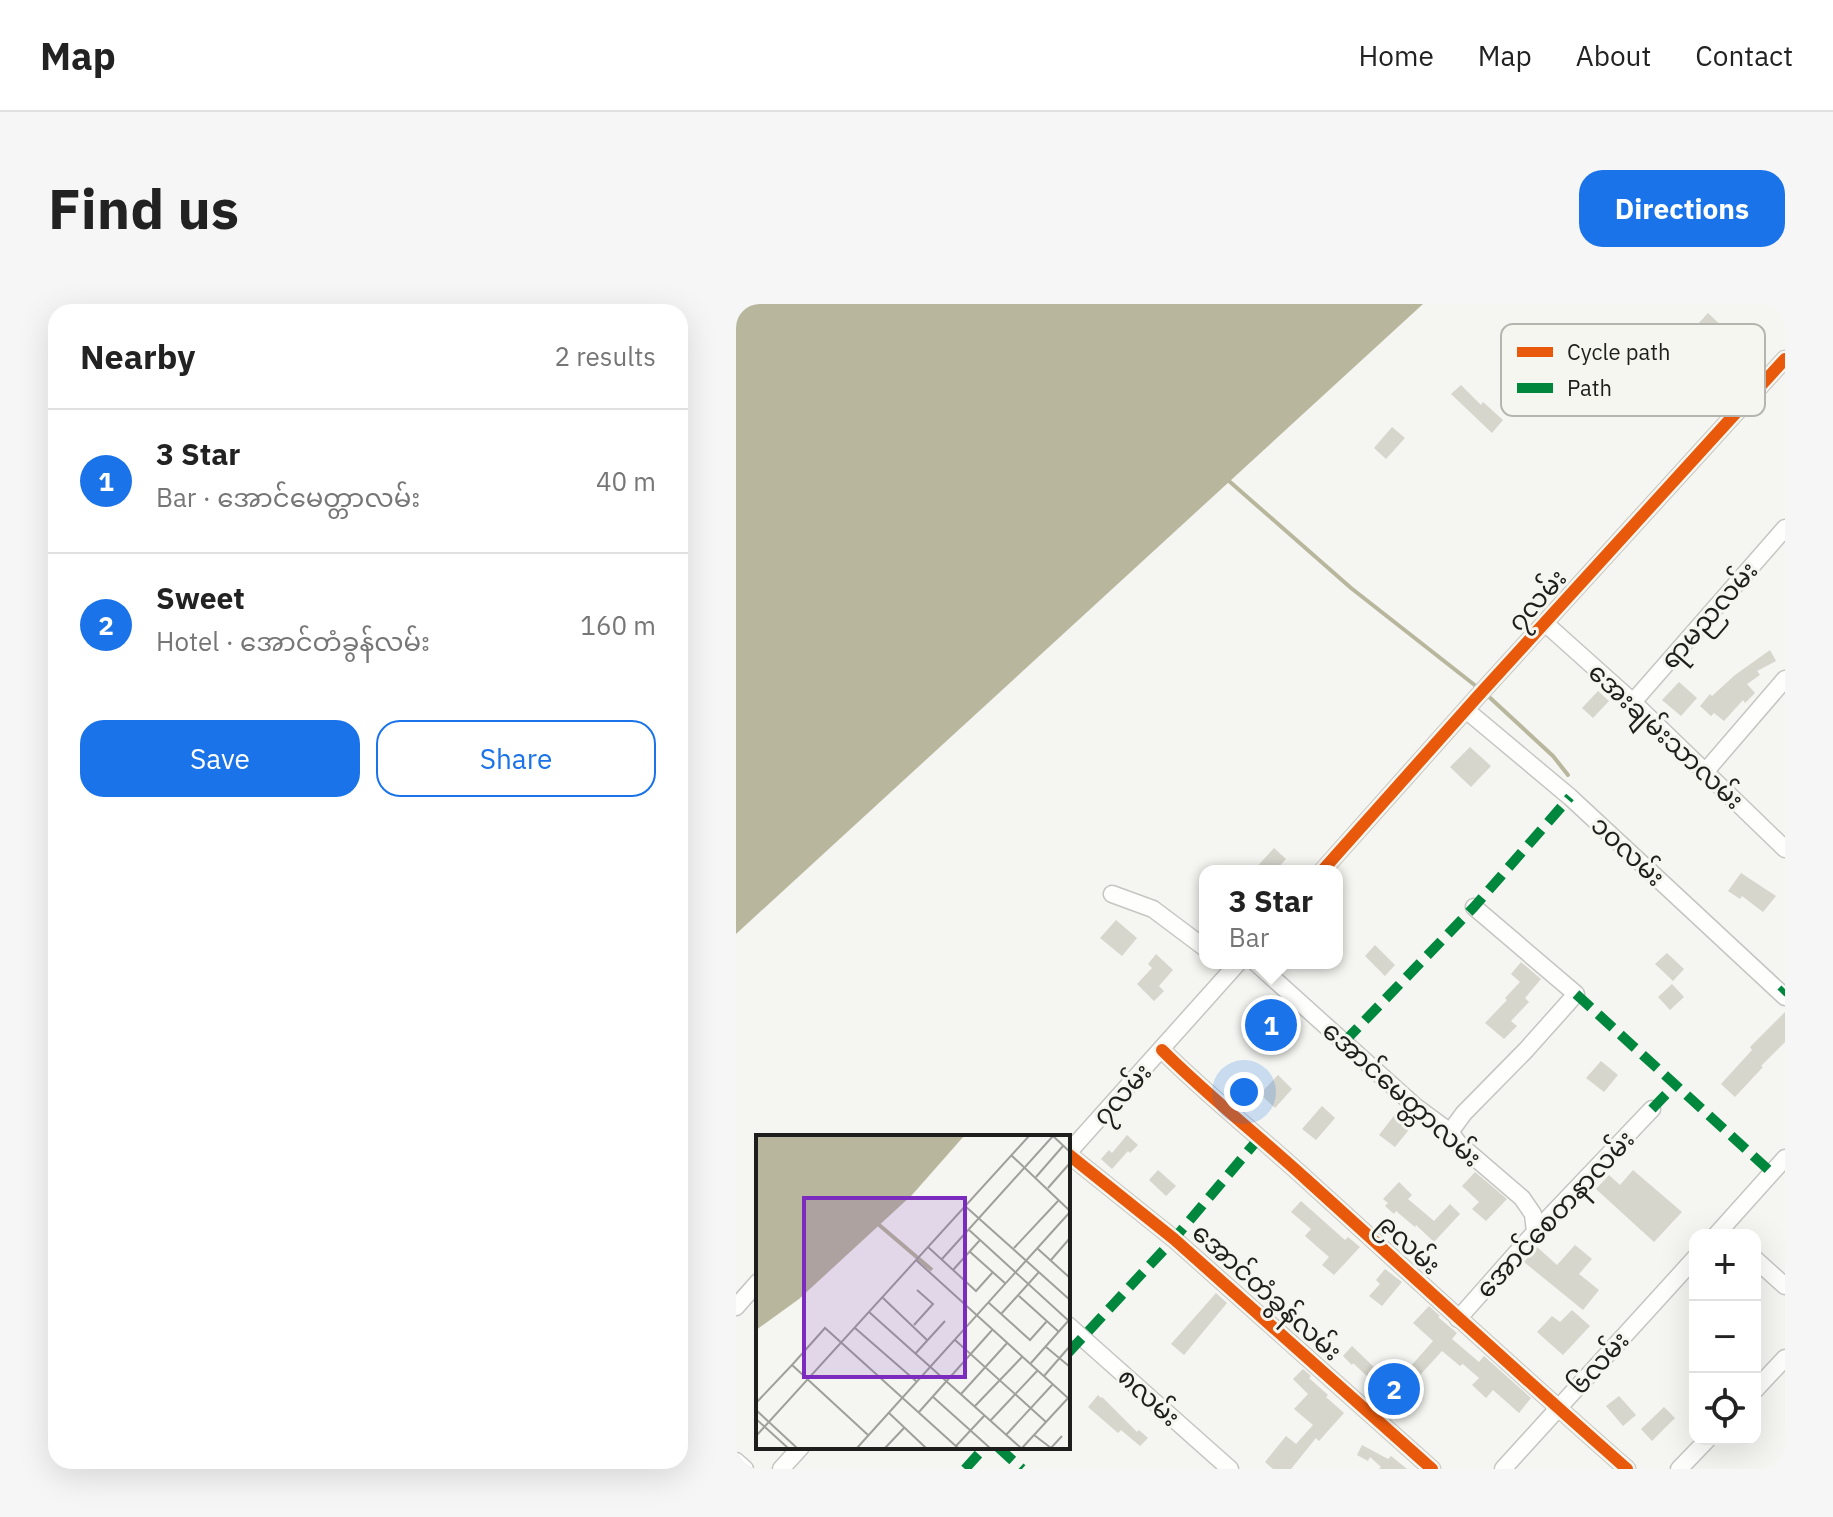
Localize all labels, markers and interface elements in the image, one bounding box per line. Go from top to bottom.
text: Map [40,31,116,80]
text: Home [1358,37,1434,74]
text: Map [1478,37,1532,74]
text: About [1576,37,1651,74]
text: Contact [1695,37,1793,74]
button: Directions [1579,170,1785,247]
text: Find us [48,172,239,244]
legend [1501,324,1765,416]
text: Nearby [80,334,195,378]
text: Cycle path [1567,337,1671,366]
text: 2 results [554,339,656,373]
text: Path [1567,373,1612,402]
text: 3 Star [156,434,240,473]
text: 1 [98,464,114,498]
text: 40 m [596,464,656,498]
text: Bar · အောင်မေတ္တာလမ်း [156,480,420,514]
street label: ရာမညလမ်း [1652,553,1768,679]
street label: ၇လမ်း [1499,561,1577,641]
text: Sweet [156,578,245,617]
text: 2 [98,608,114,642]
text: 160 m [580,608,656,642]
text: Hotel · အောင်တံခွန်လမ်း [156,624,430,658]
street label: အေးချမ်းသာလမ်း [1578,654,1752,820]
button: Save [80,720,360,797]
button: Share [376,720,656,797]
street label: ၁၀လမ်း [1585,807,1673,893]
popup [1199,865,1343,969]
text: 3 Star [1229,881,1313,920]
text: Bar [1229,920,1269,954]
pin: 1 [1245,995,1297,1055]
street label: အောင်မေတ္တာလမ်း [1312,1013,1490,1178]
street label: ၇လမ်း [1084,1055,1162,1135]
your location [1224,1072,1264,1112]
street label: အောင်စေတနာလမ်း [1468,1122,1645,1308]
inset map [756,1135,1070,1449]
street label: ၉လမ်း [1367,1205,1449,1285]
street label: အောင်တံခွန်လမ်း [1182,1215,1350,1371]
map controls [1689,1229,1761,1445]
button: + [1689,1229,1761,1301]
button: − [1689,1301,1761,1373]
street label: ၆လမ်း [1561,1323,1636,1401]
street label: ၈လမ်း [1111,1359,1188,1433]
pin: 2 [1368,1359,1420,1419]
button: locate [1689,1373,1761,1445]

